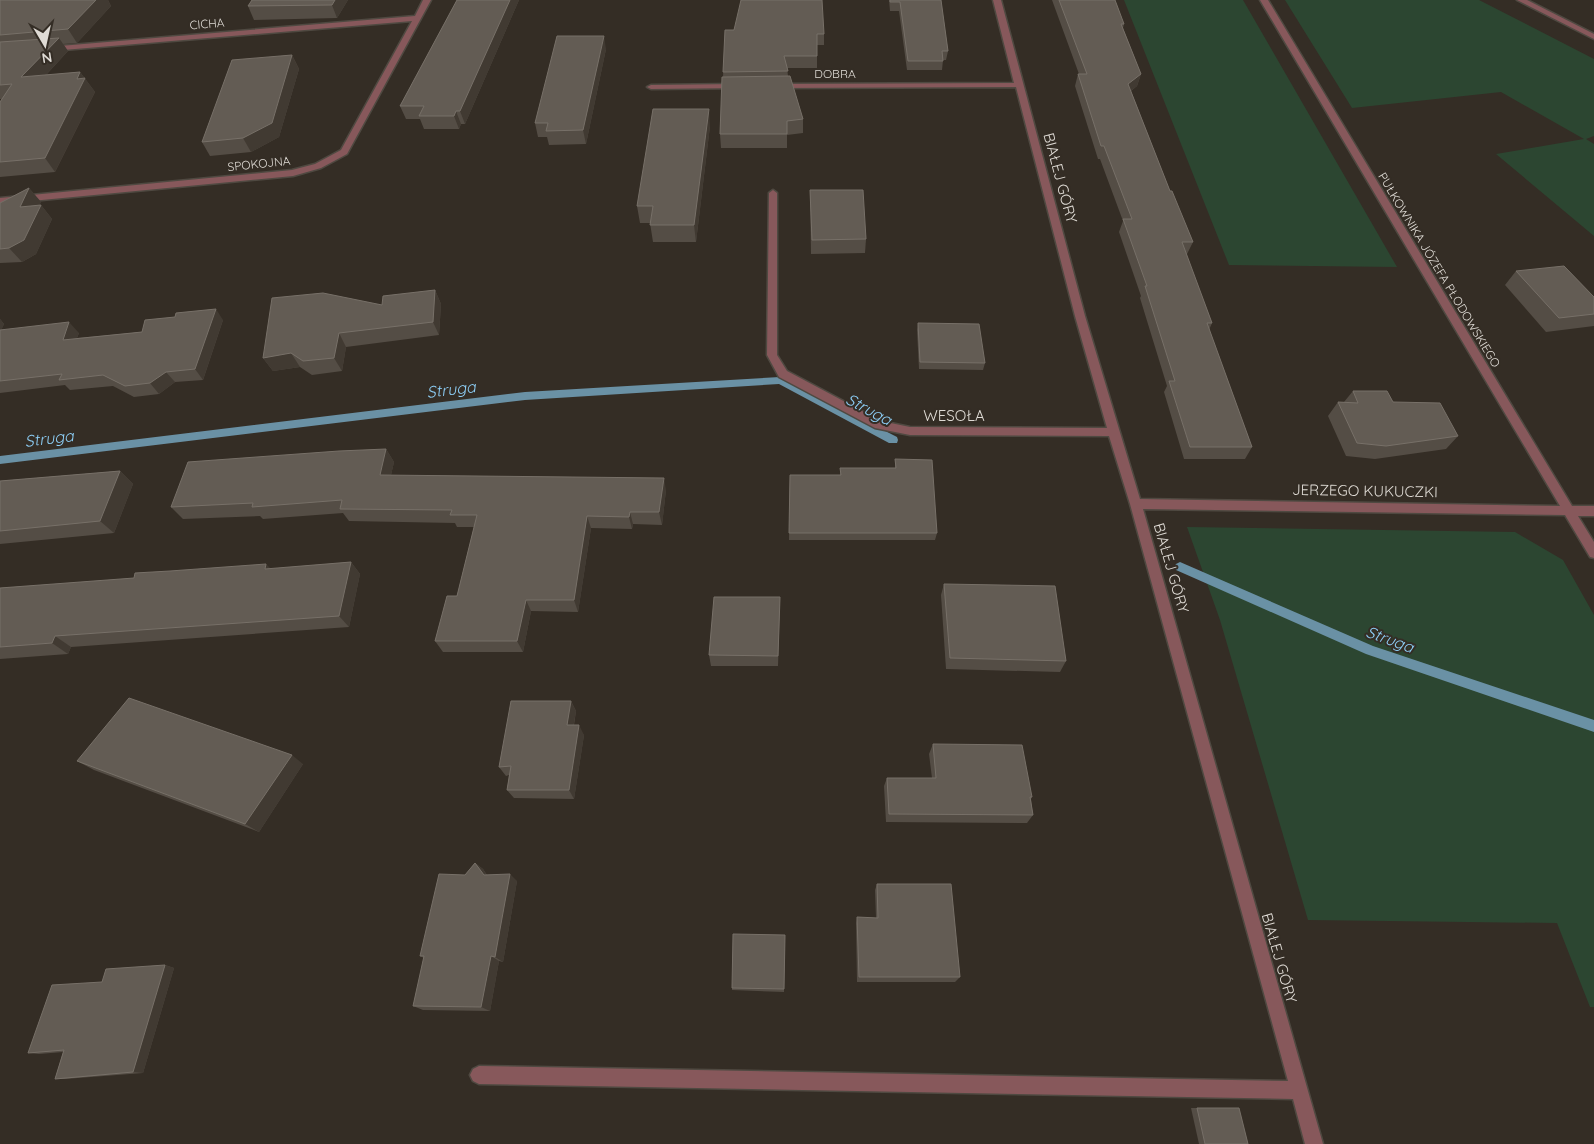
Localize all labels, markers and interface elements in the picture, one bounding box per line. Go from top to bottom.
street label: CICHA [189,14,225,33]
north arrow [20,20,70,70]
text: N [41,48,54,68]
street label: DOBRA [814,66,856,81]
street label: BIAŁEJ GÓRY [1039,130,1082,226]
street label: SPOKOJNA [227,153,291,174]
street label: PUŁKOWNIKA JÓZEFA PŁODOWSKIEGO [1375,170,1504,370]
water label: Struga [425,376,478,402]
water label: Struga [843,389,897,430]
street label: WESOŁA [923,406,985,425]
water label: Struga [23,425,76,451]
street label: JERZEGO KUKUCZKI [1292,480,1438,501]
street label: BIAŁEJ GÓRY [1150,521,1194,616]
water label: Struga [1363,621,1418,657]
street label: BIAŁEJ GÓRY [1258,911,1302,1006]

